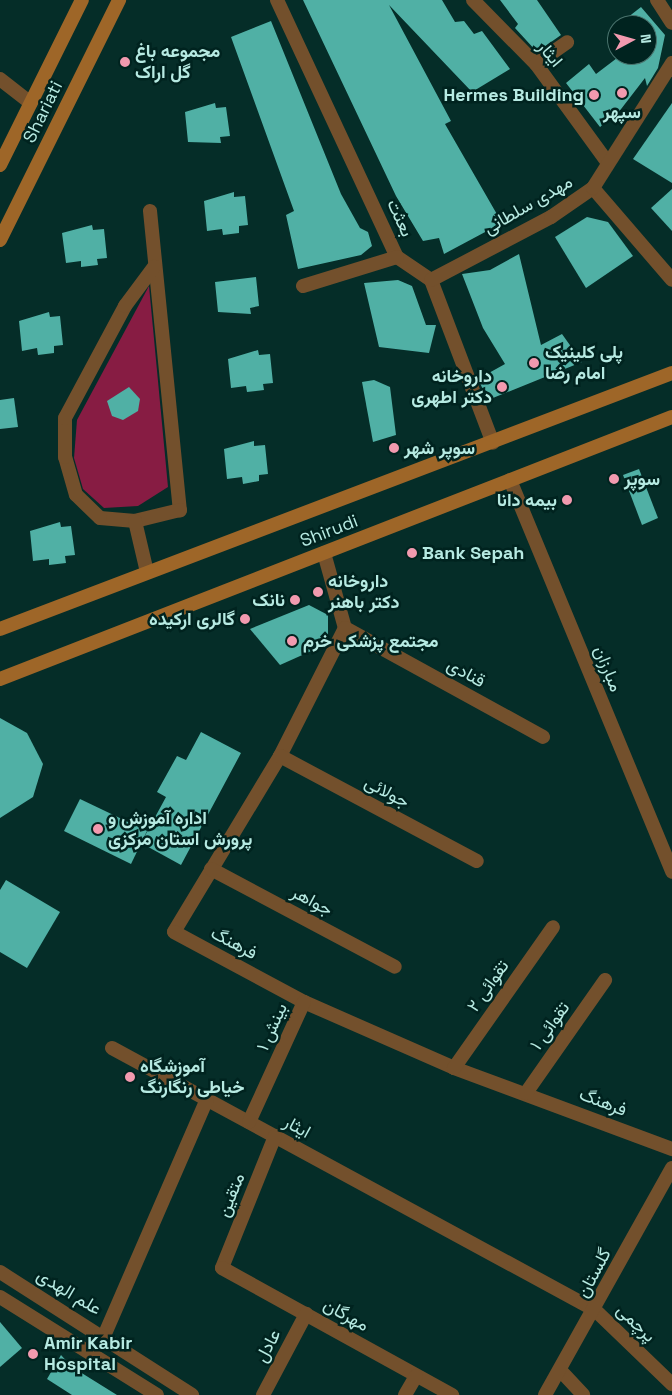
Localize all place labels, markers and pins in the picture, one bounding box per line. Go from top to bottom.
place label: مجموعه باغ گل اراک [135,41,220,84]
marker: مجموعه باغ گل اراک [119,56,131,68]
place label: Hermes Building [443,84,584,106]
marker: سپهر [616,87,628,99]
marker: Hermes Building [588,89,600,101]
place label: سپهر [603,101,641,123]
place label: پلی کلینیک امام رضا [545,342,623,384]
marker: پلی کلینیک امام رضا [527,356,541,370]
place label: داروخانه دکتر اطهری [411,366,492,408]
marker: داروخانه دکتر اطهری [496,381,508,393]
place label: سوپر شهر [404,437,475,459]
marker: سوپر شهر [388,442,400,454]
place label: سوپر [624,468,660,490]
marker: سوپر [608,473,620,485]
place label: بیمه دانا [497,489,557,511]
marker: بیمه دانا [561,494,573,506]
place label: Bank Sepah [422,542,524,564]
marker: Bank Sepah [406,547,418,559]
place label: داروخانه دکتر باهنر [328,571,399,614]
marker: داروخانه دکتر باهنر [312,586,324,598]
place label: نانک [252,589,285,611]
marker: نانک [289,594,301,606]
place label: گالری ارکیده [149,608,235,630]
marker: گالری ارکیده [239,613,251,625]
place label: مجتمع پزشکی خرم [303,630,439,652]
marker: مجتمع پزشکی خرم [285,634,299,648]
place label: اداره آموزش و پرورش استان مرکزی [108,808,252,851]
marker: اداره آموزش و پرورش استان مرکزی [92,823,104,835]
place label: آموزشگاه خیاطی رنگارنگ [140,1056,245,1098]
marker: آموزشگاه خیاطی رنگارنگ [124,1071,136,1083]
place label: Amir Kabir Hospital [44,1333,132,1376]
marker: Amir Kabir Hospital [26,1347,40,1361]

